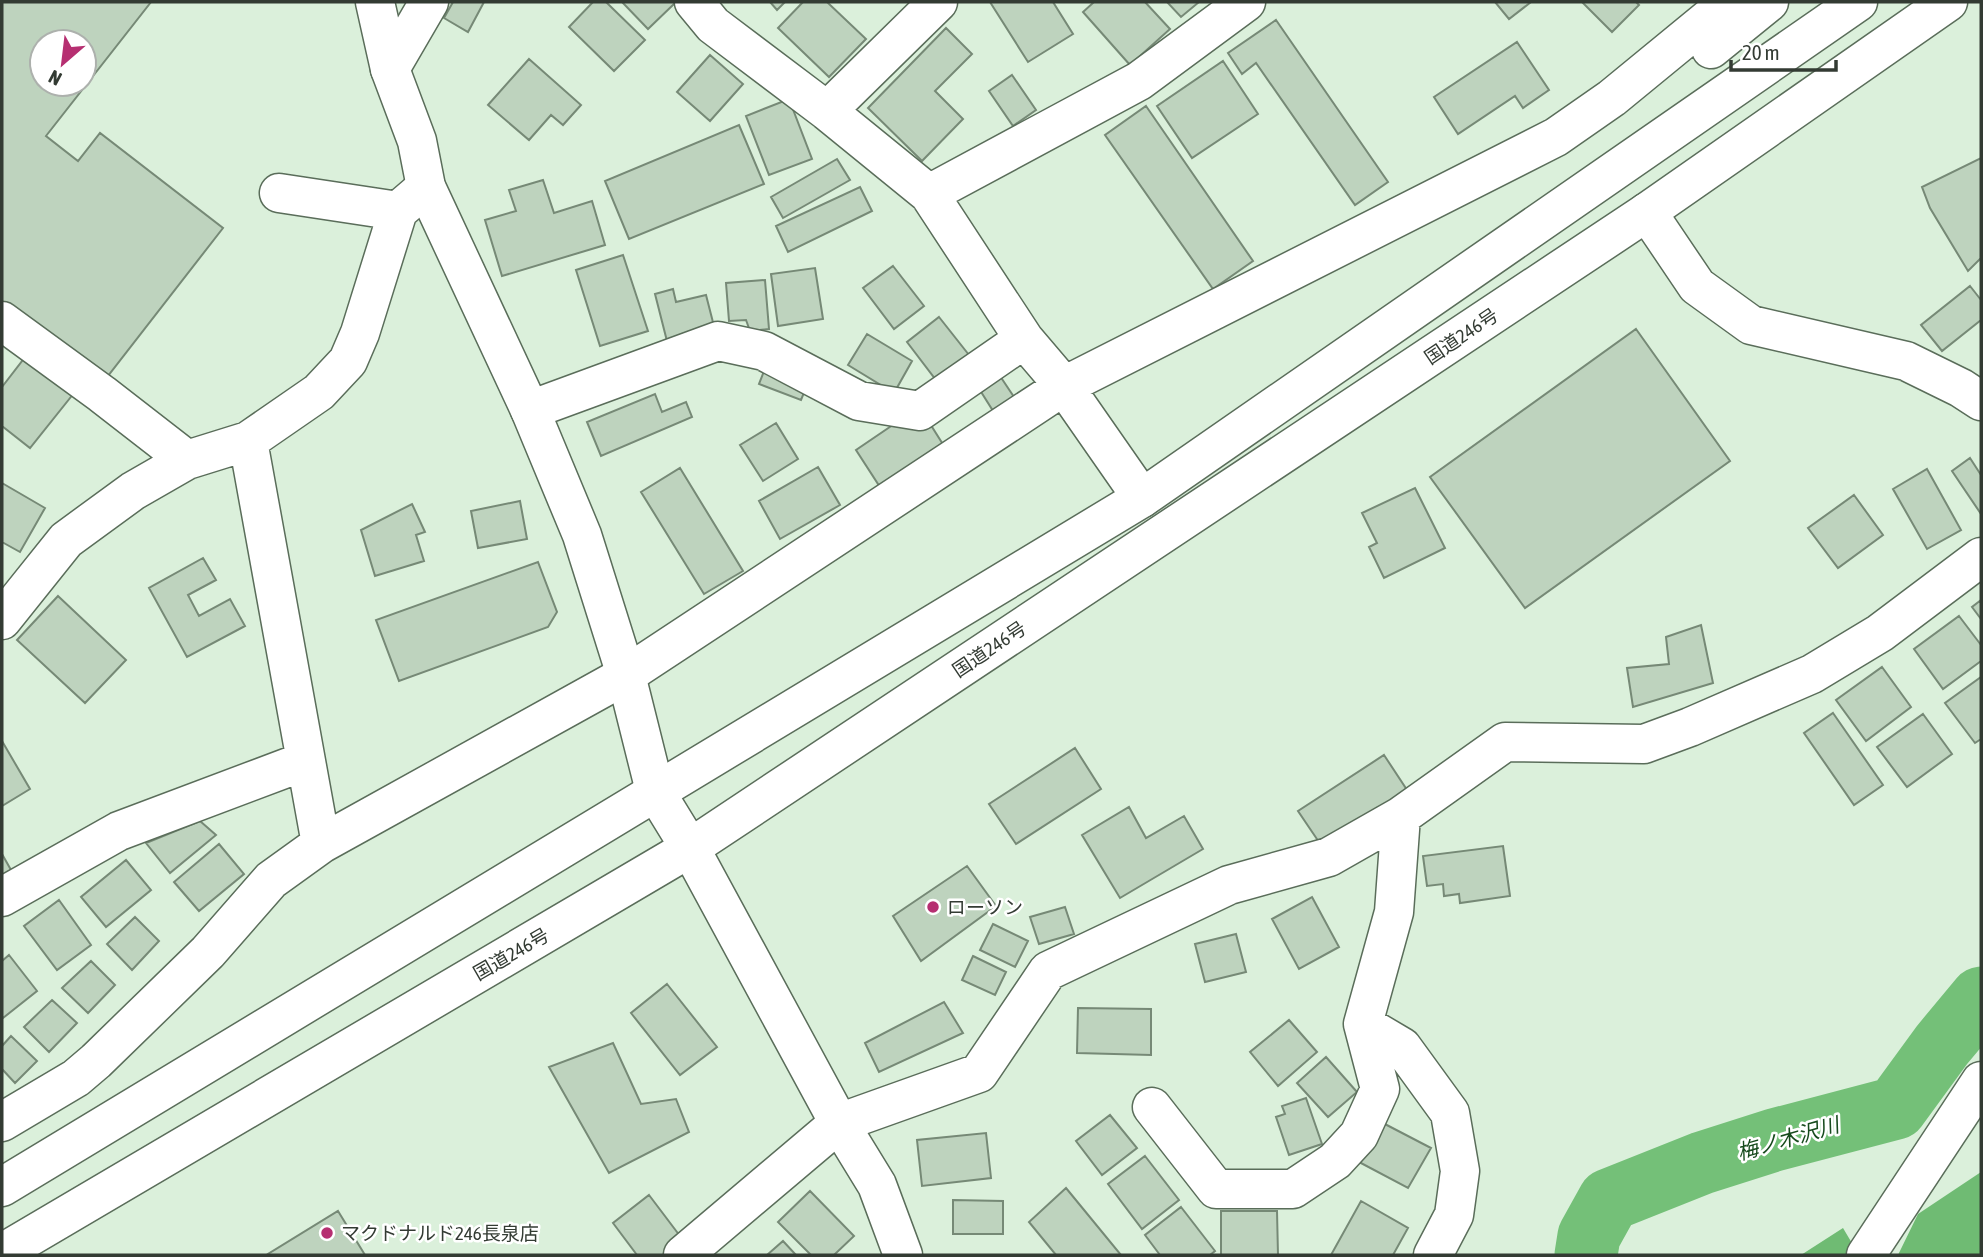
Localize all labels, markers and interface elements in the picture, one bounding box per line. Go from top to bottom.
north arrow [28,28,98,98]
scale bar [1731,28,1836,72]
text: 20 m [1742,40,1780,64]
text: N [45,66,65,90]
street label: 国道246号 [1420,303,1502,369]
street label: 国道246号 [948,616,1030,682]
place label: ローソン [947,896,1023,918]
marker: ローソン [925,899,941,915]
street label: 国道246号 [469,924,553,984]
water label: 梅ノ木沢川 [1734,1111,1843,1164]
place label: マクドナルド246長泉店 [341,1222,539,1244]
marker: マクドナルド246長泉店 [319,1225,335,1241]

